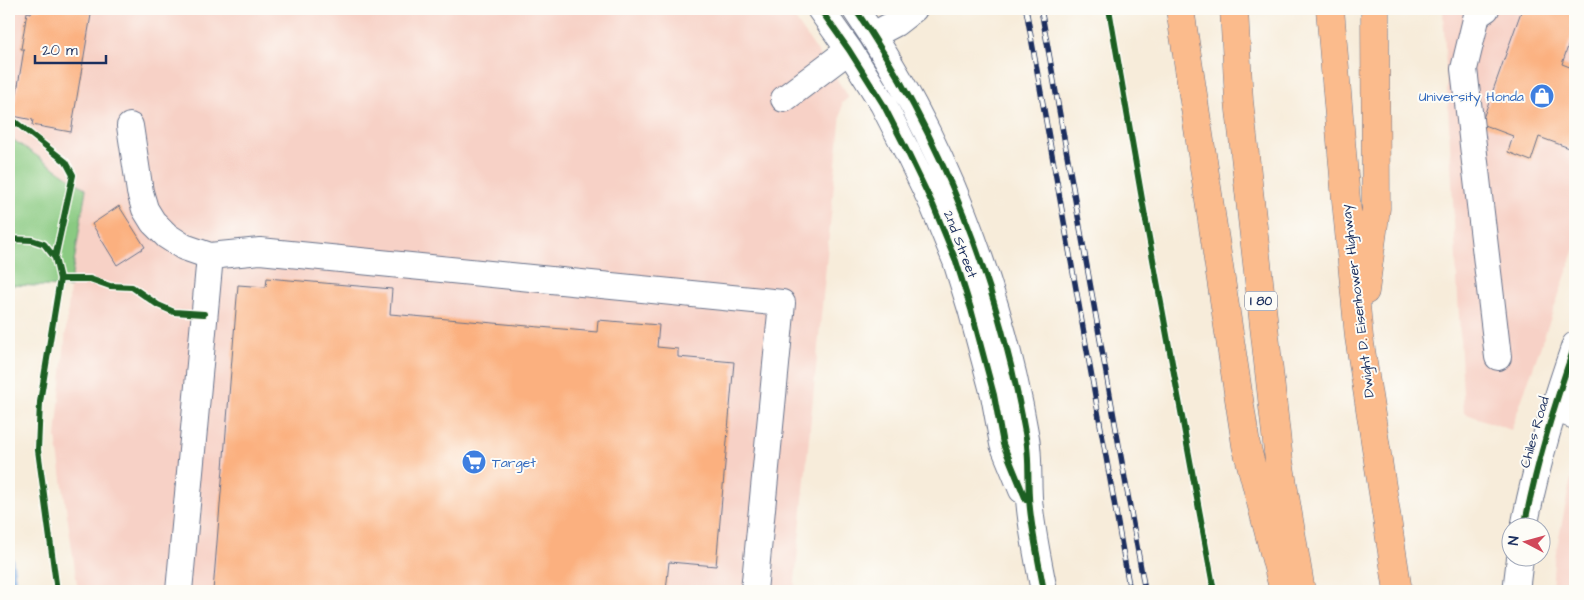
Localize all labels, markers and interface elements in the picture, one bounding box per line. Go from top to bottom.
scale bar [35,32,106,64]
text: 20 m [42,40,78,61]
shop icon: University Honda [1529,83,1555,109]
place label: University Honda [1419,87,1524,107]
street label: Dwight D. Eisenhower Highway [1336,203,1380,399]
street label: 2nd Street [938,208,982,281]
road number: I 80 [1245,292,1277,310]
street label: Chiles Road [1515,394,1555,470]
supermarket icon: Target [461,449,487,475]
place label: Target [492,453,536,473]
north arrow [1502,518,1552,568]
text: N [1504,535,1524,546]

